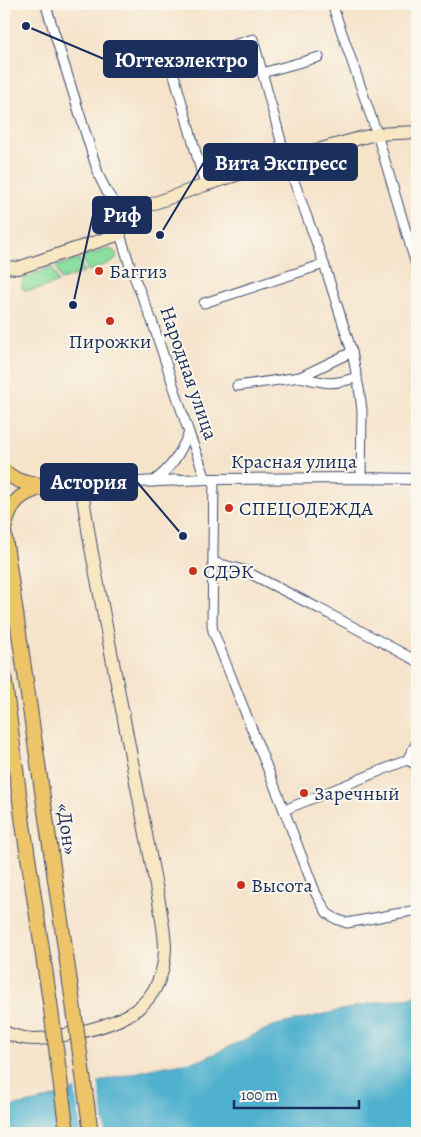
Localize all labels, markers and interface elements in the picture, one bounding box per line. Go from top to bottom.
callout: Югтехэлектро [104,41,257,77]
text: Югтехэлектро [114,46,248,74]
callout: Вита Экспресс [204,144,357,180]
text: Вита Экспресс [215,149,347,177]
callout: Риф [93,197,151,233]
text: Риф [103,201,141,229]
place label: Баггиз [109,258,167,285]
marker: Баггиз [93,265,105,277]
street label: Народная улица [153,302,225,444]
marker: Пирожки [104,315,116,327]
place label: Пирожки [68,328,152,355]
street label: Красная улица [231,448,358,475]
callout: Астория [41,464,137,500]
text: Астория [50,468,127,496]
place label: СПЕЦОДЕЖДА [239,495,373,522]
marker: СПЕЦОДЕЖДА [223,502,235,514]
place label: СДЭК [203,558,254,585]
marker: СДЭК [187,565,199,577]
place label: Заречный [314,780,400,807]
marker: Заречный [298,787,310,799]
street label: «Дон» [50,802,84,857]
place label: Высота [251,872,313,899]
marker: Высота [235,879,247,891]
scale bar [234,1077,358,1109]
text: 100 m [241,1085,278,1105]

